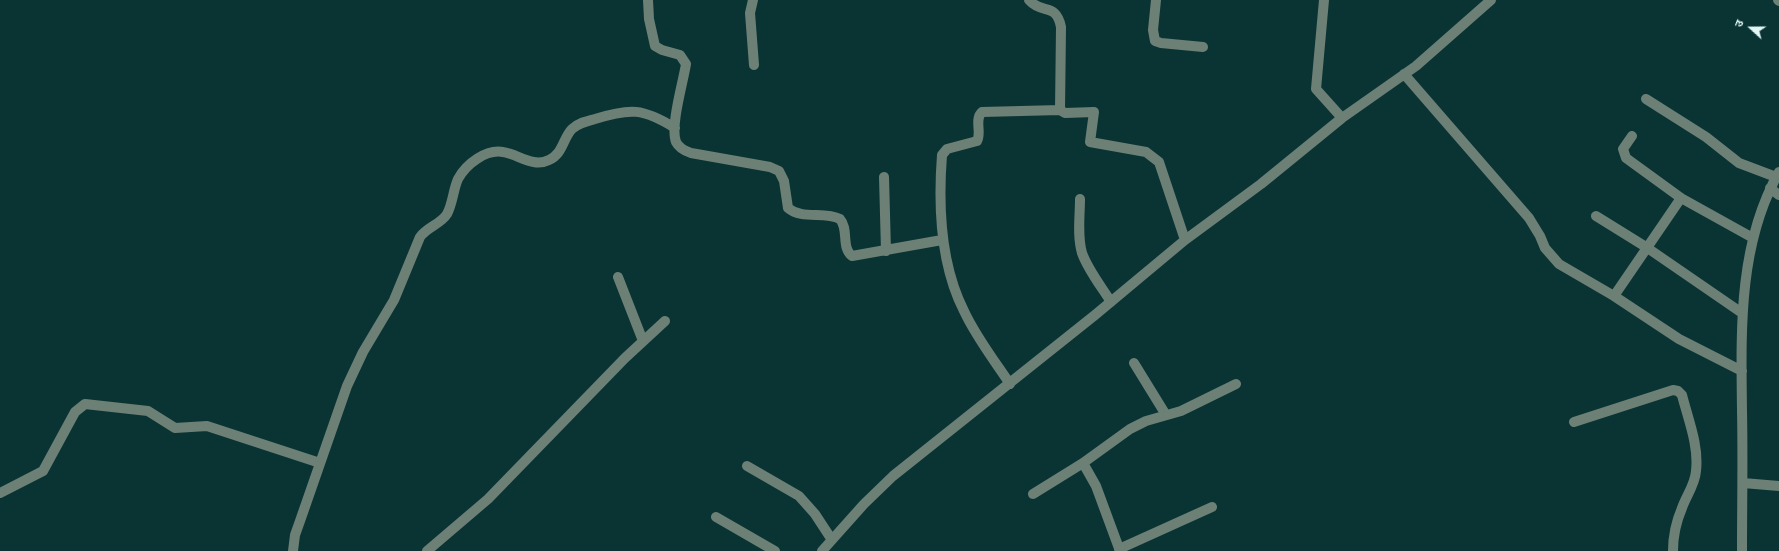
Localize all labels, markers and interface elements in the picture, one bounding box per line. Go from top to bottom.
north arrow [1731,8,1771,48]
text: उ [1730,17,1748,30]

